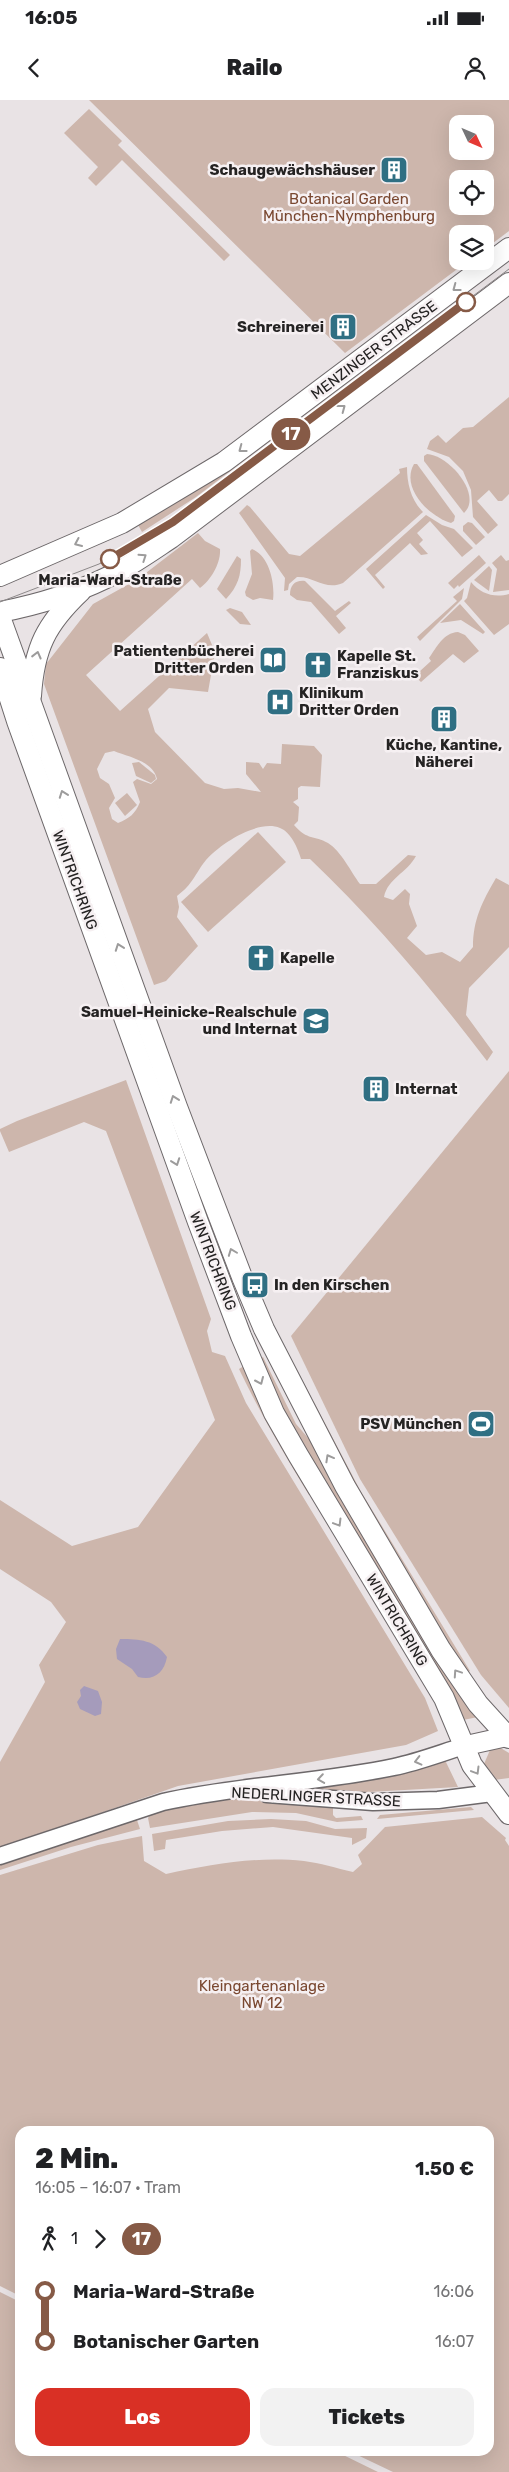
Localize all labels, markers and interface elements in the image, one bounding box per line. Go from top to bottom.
text: 16:05 [25,6,78,29]
icon: back [20,54,48,82]
text: Railo [226,54,283,81]
icon: person [461,54,489,82]
north arrow [449,115,494,160]
map controls [449,115,494,270]
building icon: Schaugewächshäuser [379,155,409,185]
place label: Schaugewächshäuser [210,161,375,179]
button: locate [449,170,494,215]
park label: Botanical Garden München-Nymphenburg [263,190,435,225]
button: layers [449,225,494,270]
one-way arrow [453,283,462,291]
unlabelled marker [456,292,476,312]
street label: MENZINGER STRASSE [307,297,441,403]
building icon: Schreinerei [328,312,358,342]
place label: Schreinerei [237,318,324,336]
one-way arrow [336,406,345,414]
line badge: 17 [268,418,314,450]
text: 17 [281,423,301,445]
one-way arrow [239,443,248,451]
one-way arrow [74,537,83,548]
marker: Maria-Ward-Straße [100,549,120,569]
one-way arrow [137,554,146,563]
place label: Maria-Ward-Straße [38,571,182,589]
place label: Patientenbücherei Dritter Orden [113,642,254,677]
library icon: Patientenbücherei Dritter Orden [258,645,288,675]
place label: Kapelle St. Franziskus [337,647,419,682]
church icon: Kapelle St. Franziskus [303,650,333,680]
one-way arrow [31,651,42,660]
place label: Klinikum Dritter Orden [299,684,399,719]
hospital icon: Klinikum Dritter Orden [265,687,295,717]
building icon: Küche, Kantine, Näherei [429,704,459,734]
place label: Küche, Kantine, Näherei [386,736,502,771]
one-way arrow [59,790,69,799]
street label: WINTRICHRING [49,828,101,932]
one-way arrow [115,943,125,952]
church icon: Kapelle [246,943,276,973]
place label: Kapelle [280,949,335,967]
place label: Samuel-Heinicke-Realschule und Internat [81,1003,297,1038]
school or university icon: Samuel-Heinicke-Realschule und Internat [301,1006,331,1036]
building icon: Internat [361,1074,391,1104]
place label: Internat [395,1080,458,1098]
one-way arrow [170,1096,180,1104]
one-way arrow [170,1157,180,1165]
street label: WINTRICHRING [186,1209,240,1313]
one-way arrow [227,1248,237,1256]
bus stop icon: In den Kirschen [240,1270,270,1300]
place label: In den Kirschen [274,1276,389,1294]
one-way arrow [254,1376,265,1385]
sports icon: PSV München [466,1409,496,1439]
place label: PSV München [360,1415,462,1433]
one-way arrow [325,1454,335,1463]
one-way arrow [332,1518,342,1527]
street label: WINTRICHRING [362,1571,432,1669]
one-way arrow [454,1669,463,1679]
one-way arrow [413,1755,422,1766]
one-way arrow [470,1765,480,1774]
one-way arrow [316,1774,325,1784]
street label: NEDERLINGER STRASSE [231,1784,401,1810]
park label: Kleingartenanlage NW 12 [199,1977,325,2012]
text: 2 Min. [35,2142,118,2175]
text: 1.50 € [415,2157,474,2180]
text: 16:05 – 16:07 · Tram [35,2178,181,2197]
icon: walk [35,2225,63,2253]
icon: forward [86,2225,114,2253]
text: 17 [132,2228,151,2250]
text: 1 [71,2229,78,2248]
text: Maria-Ward-Straße [73,2280,255,2303]
text: 16:06 [434,2282,474,2301]
text: Botanischer Garten [73,2330,259,2353]
text: 16:07 [435,2332,474,2351]
button: Los [35,2388,250,2446]
button: Tickets [260,2388,474,2446]

